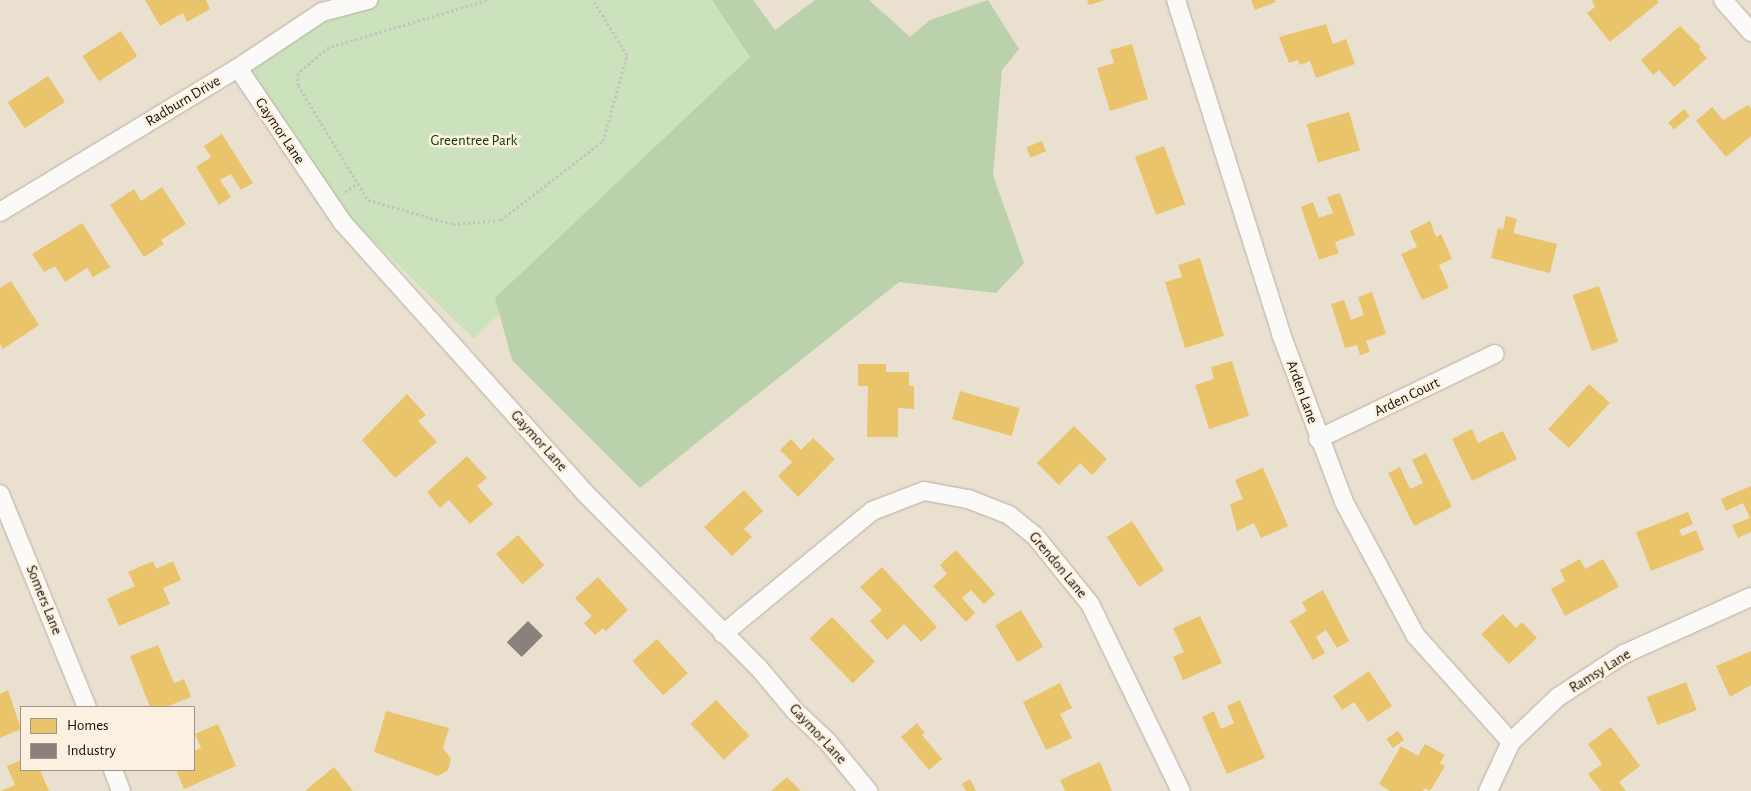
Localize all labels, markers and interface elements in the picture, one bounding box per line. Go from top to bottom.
street label: Radburn Drive [142,72,224,130]
street label: Gaymor Lane [251,94,309,168]
park label: Greentree Park [431,132,517,150]
street label: Arden Lane [1282,358,1322,426]
street label: Arden Court [1371,374,1443,420]
street label: Gaymor Lane [507,407,571,475]
street label: Grendon Lane [1025,528,1091,602]
street label: Somers Lane [22,563,66,637]
street label: Ramsy Lane [1566,645,1634,697]
street label: Gaymor Lane [785,700,851,768]
legend [20,706,195,771]
text: Homes [67,718,109,733]
text: Industry [67,743,116,758]

